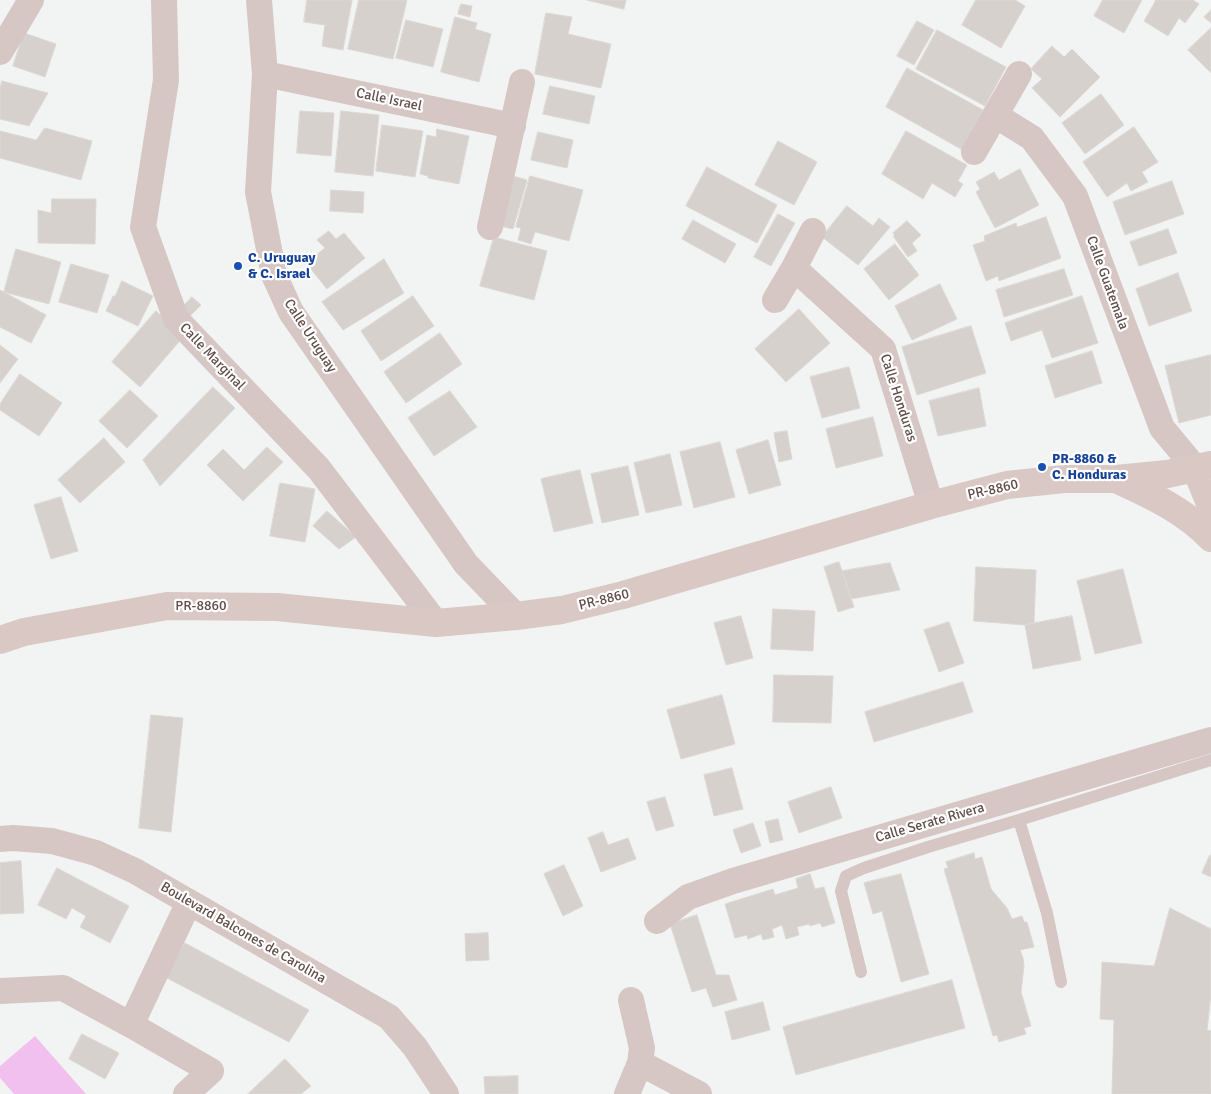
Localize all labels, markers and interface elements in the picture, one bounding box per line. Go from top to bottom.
street label: Calle Israel [355,85,423,115]
street label: Calle Guatemala [1082,234,1132,332]
place label: C. Uruguay & C. Israel [248,250,315,282]
marker: C. Uruguay & C. Israel [232,260,244,272]
street label: Calle Uruguay [280,296,340,376]
street label: Calle Marginal [176,320,248,394]
street label: Calle Honduras [876,352,920,444]
place label: PR-8860 & C. Honduras [1052,451,1126,484]
marker: PR-8860 & C. Honduras [1036,461,1048,473]
street label: PR-8860 [966,476,1020,504]
street label: PR-8860 [577,586,631,614]
street label: PR-8860 [175,598,227,614]
street label: Calle Serate Rivera [874,799,986,847]
street label: Boulevard Balcones de Carolina [157,879,329,987]

